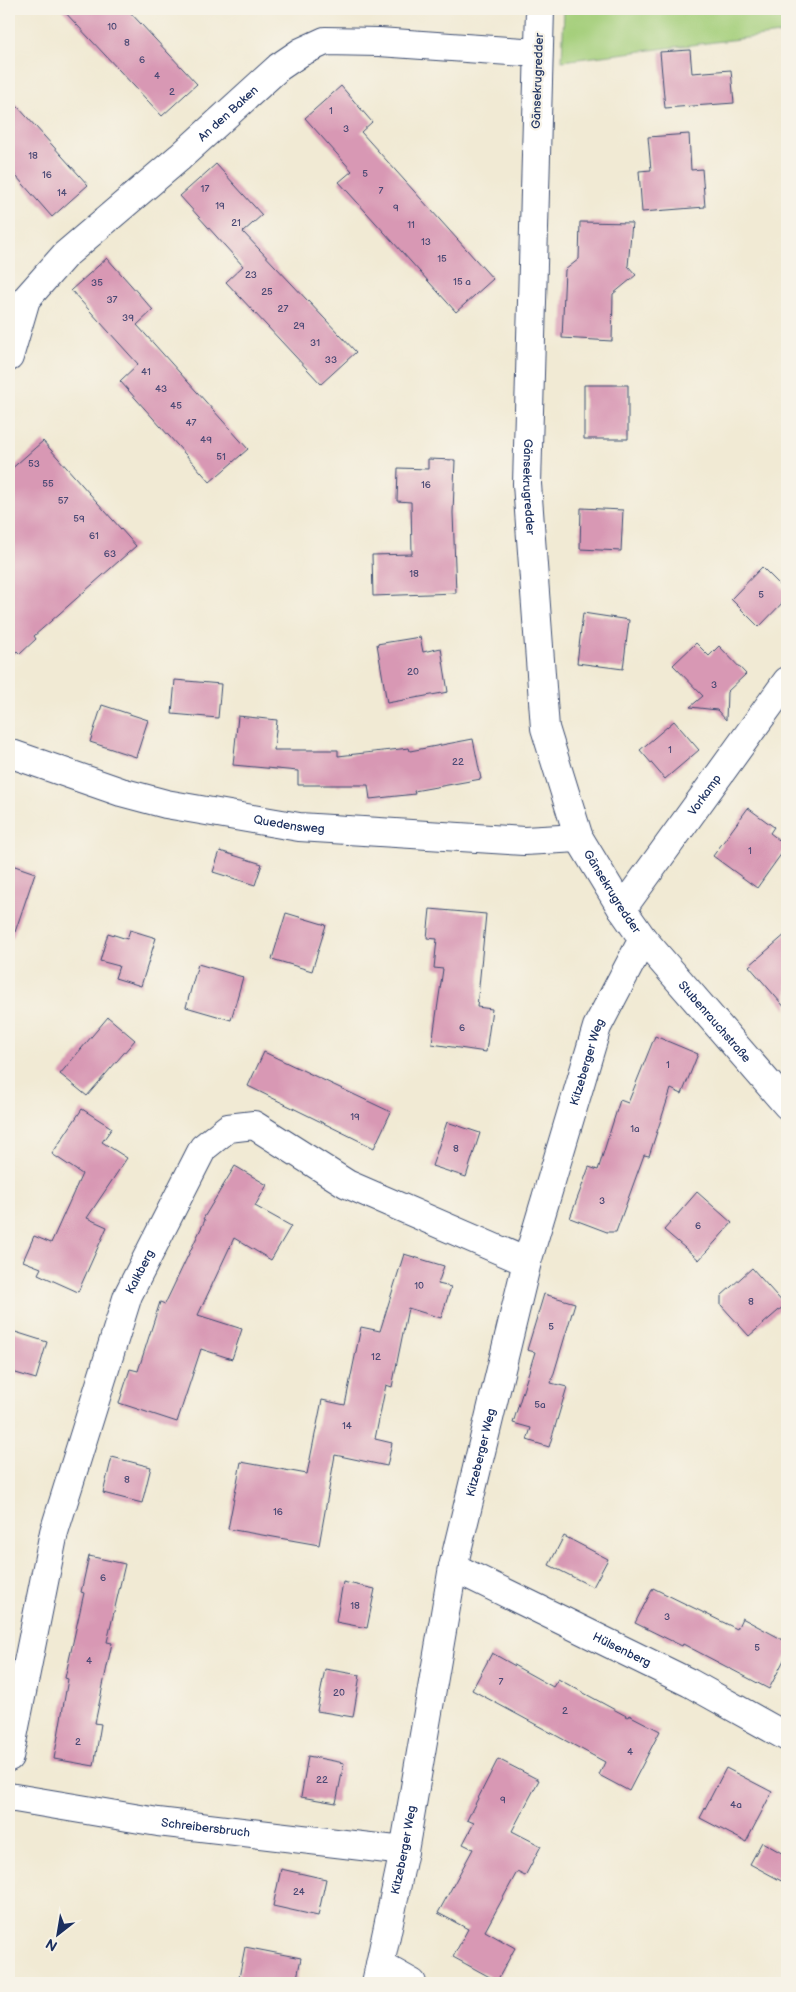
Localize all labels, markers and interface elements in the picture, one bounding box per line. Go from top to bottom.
house number: 10 [107,21,117,33]
street label: Gänsekrugredder [529,32,547,129]
house number: 8 [124,37,130,49]
house number: 6 [139,54,145,66]
house number: 4 [154,70,160,82]
street label: An den Baken [195,82,261,145]
house number: 2 [169,86,175,98]
house number: 1 [329,105,333,117]
house number: 3 [343,123,349,135]
house number: 18 [28,150,38,162]
house number: 5 [362,168,368,180]
house number: 16 [42,169,52,181]
house number: 17 [201,183,209,195]
house number: 7 [379,185,384,197]
house number: 14 [57,187,67,199]
house number: 19 [215,200,225,212]
house number: 9 [393,202,399,214]
house number: 21 [231,217,241,229]
house number: 11 [407,219,415,231]
house number: 13 [421,236,431,248]
house number: 15 [437,253,447,265]
house number: 23 [245,269,257,281]
house number: 15 a [453,276,471,288]
house number: 35 [91,277,103,289]
house number: 25 [261,286,273,298]
house number: 37 [106,294,118,306]
house number: 27 [278,303,288,315]
house number: 39 [122,312,134,324]
house number: 29 [293,320,305,332]
house number: 31 [310,337,320,349]
house number: 33 [325,354,337,366]
house number: 41 [141,366,151,378]
house number: 43 [155,383,167,395]
house number: 45 [170,400,182,412]
house number: 47 [185,417,197,429]
house number: 49 [200,434,212,446]
street label: Gänsekrugredder [519,439,538,536]
house number: 51 [216,451,226,463]
house number: 53 [28,458,40,470]
house number: 55 [42,478,54,490]
house number: 16 [421,479,431,491]
house number: 57 [58,495,68,507]
house number: 59 [73,513,85,525]
house number: 61 [89,530,99,542]
house number: 63 [104,548,116,560]
house number: 18 [409,568,419,580]
house number: 5 [758,589,764,601]
house number: 20 [407,666,419,678]
house number: 3 [711,679,717,691]
house number: 1 [668,744,672,756]
house number: 22 [452,756,464,768]
street label: Vorkamp [685,771,725,818]
street label: Quedensweg [252,812,325,836]
house number: 1 [748,845,752,857]
street label: Gänsekrugredder [580,847,645,937]
street label: Stubenrauchstraße [675,978,754,1066]
street label: Kitzeberger Weg [567,1015,608,1107]
house number: 6 [459,1022,465,1034]
house number: 1 [666,1059,670,1071]
house number: 19 [350,1111,360,1123]
house number: 1a [630,1123,640,1135]
house number: 8 [453,1143,459,1155]
house number: 3 [599,1195,605,1207]
house number: 6 [695,1220,701,1232]
street label: Kalkberg [122,1247,158,1296]
house number: 10 [414,1280,424,1292]
house number: 8 [748,1296,754,1308]
house number: 5 [548,1321,554,1333]
house number: 12 [371,1351,381,1363]
house number: 5a [534,1399,546,1411]
street label: Kitzeberger Weg [463,1407,499,1498]
house number: 14 [342,1420,352,1432]
house number: 8 [124,1474,130,1486]
house number: 16 [273,1506,283,1518]
house number: 6 [100,1572,106,1584]
house number: 18 [350,1600,360,1612]
house number: 3 [664,1611,670,1623]
street label: Hülsenberg [590,1629,654,1670]
house number: 5 [754,1642,760,1654]
house number: 4 [86,1655,92,1667]
house number: 7 [499,1676,504,1688]
house number: 20 [333,1687,345,1699]
house number: 2 [562,1705,568,1717]
house number: 2 [75,1736,81,1748]
house number: 4 [627,1746,633,1758]
house number: 22 [316,1774,328,1786]
house number: 9 [500,1794,506,1806]
house number: 4a [730,1799,742,1811]
street label: Kitzeberger Weg [388,1804,419,1896]
street label: Schreibersbruch [160,1815,251,1840]
house number: 24 [293,1886,305,1898]
north arrow [32,1910,82,1960]
text: N [43,1935,60,1955]

